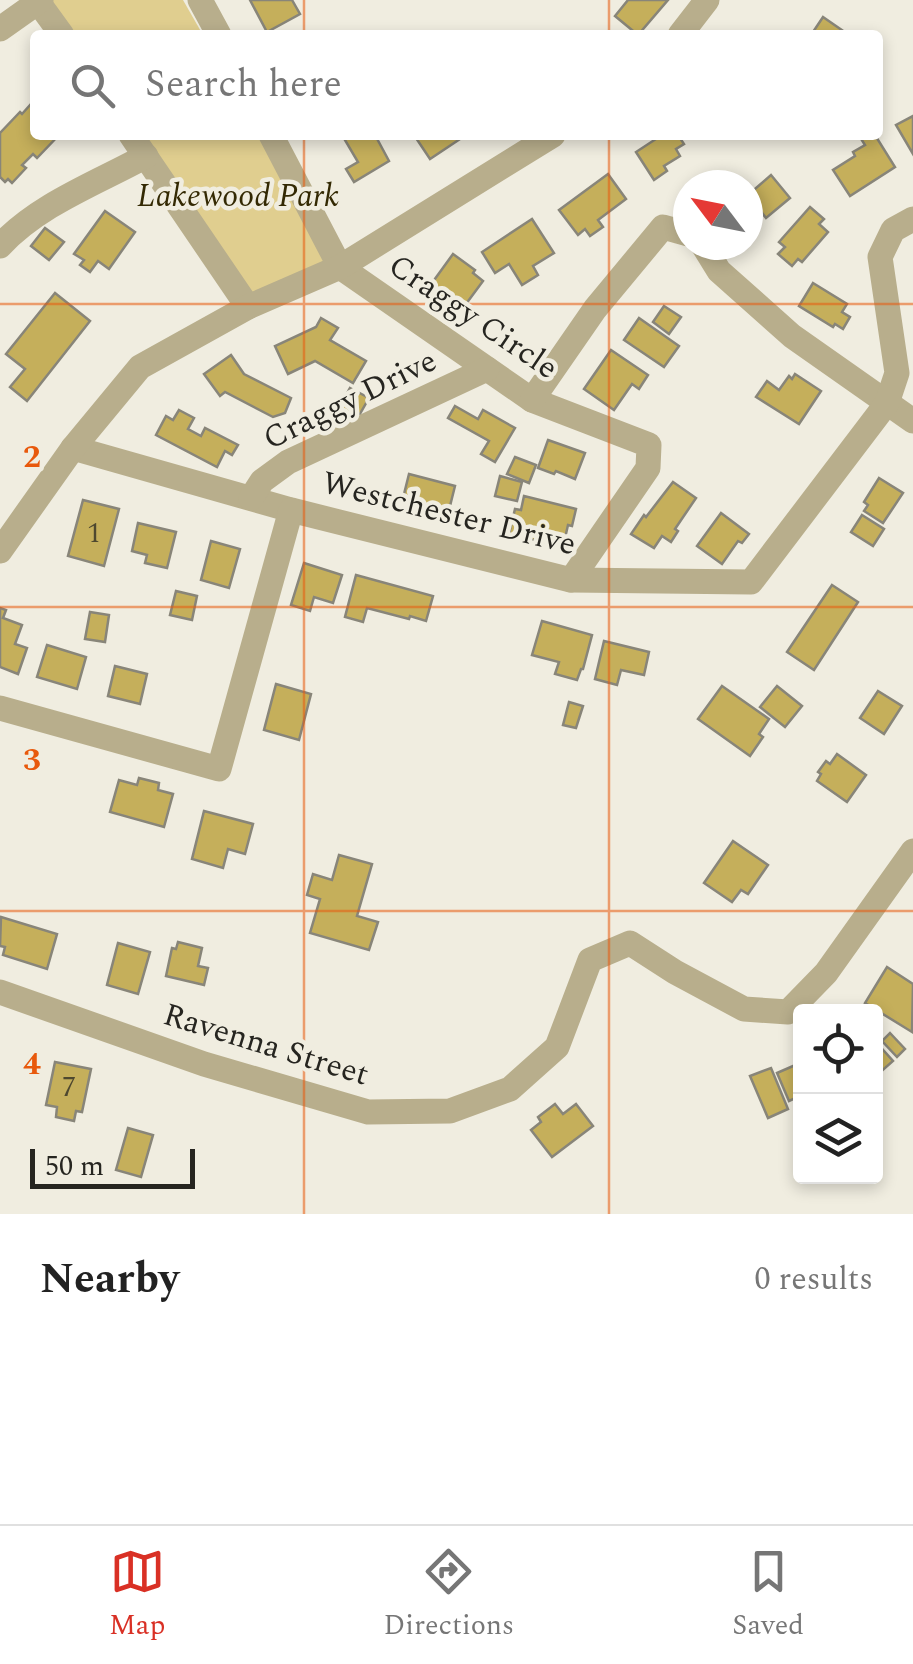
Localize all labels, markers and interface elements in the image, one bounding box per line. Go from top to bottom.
search box [30,30,883,140]
text: Search here [145,56,342,114]
icon: search [65,58,120,113]
north arrow [673,170,763,260]
park label: Lakewood Park [137,172,339,221]
street label: Craggy Circle [378,242,568,392]
street label: Craggy Drive [255,337,445,463]
text: 2 [23,433,41,482]
street label: Westchester Drive [317,459,581,569]
house number: 1 [87,512,101,555]
text: 3 [23,736,41,785]
street label: Ravenna Street [157,990,375,1100]
map controls [793,1004,883,1184]
button: locate [793,1004,883,1094]
text: 4 [23,1040,41,1089]
house number: 7 [62,1066,76,1109]
button: layers [793,1094,883,1184]
scale bar [30,1144,195,1188]
text: 50 m [45,1145,104,1188]
text: Nearby [40,1248,179,1311]
text: 0 results [754,1255,873,1304]
tab: Map [109,1544,165,1647]
tab: Directions [383,1544,514,1647]
tab: Saved [732,1544,804,1647]

